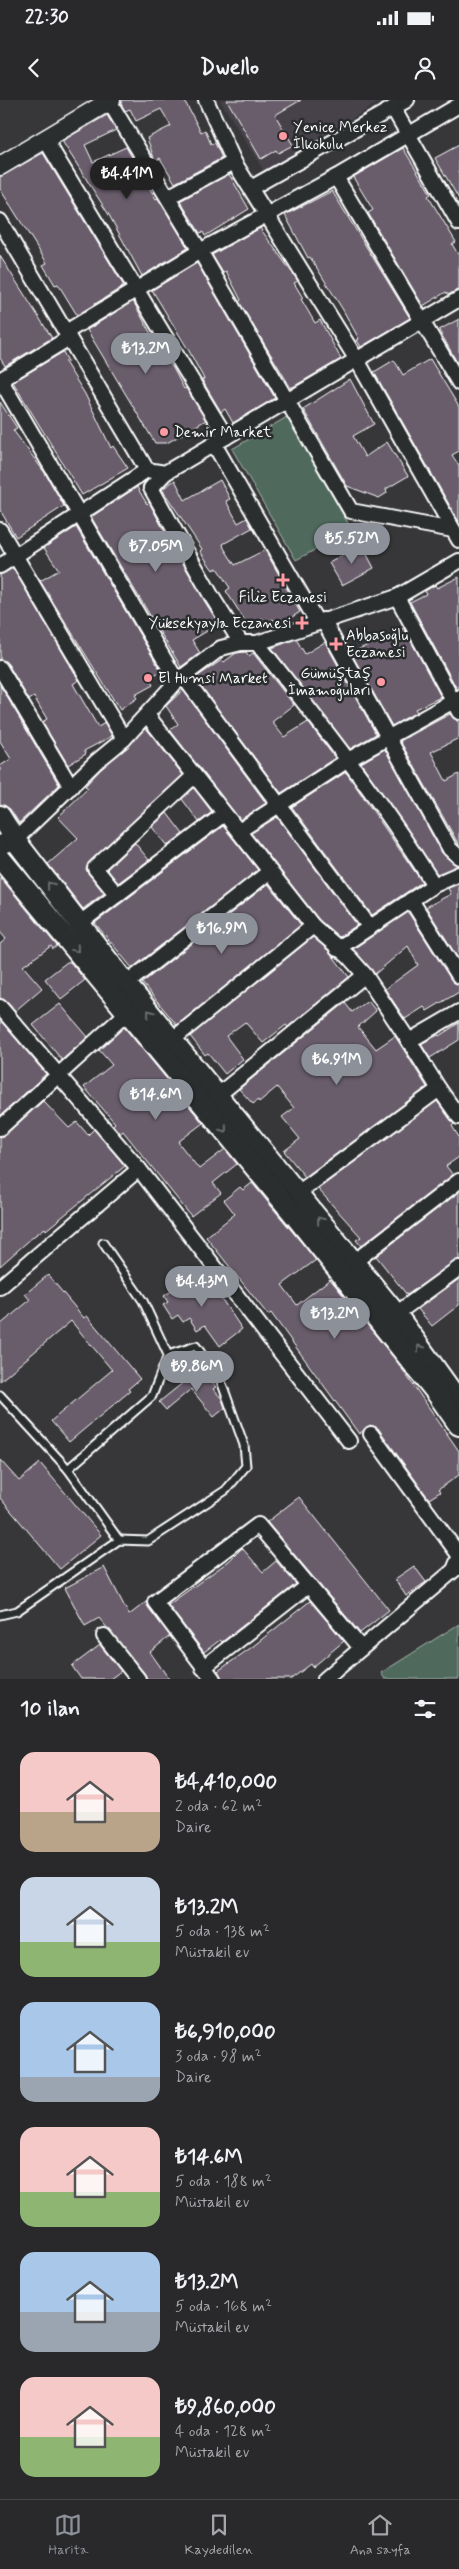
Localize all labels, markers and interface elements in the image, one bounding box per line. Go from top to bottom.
text: 22:30 [25,5,69,30]
icon: back [20,54,48,82]
text: Dwello [200,54,259,82]
icon: person [411,54,439,82]
place label: Yenice Merkez İlkokulu [293,118,387,155]
marker: Yenice Merkez İlkokulu [277,130,289,142]
pin: ₺4.41M [86,158,168,200]
text: ₺4.41M [101,163,153,184]
pin: ₺13.2M [105,332,187,375]
text: ₺13.2M [122,338,170,359]
place label: Demir Market [174,423,272,443]
marker: Demir Market [158,426,170,438]
pin: ₺5.52M [311,522,393,565]
text: ₺5.52M [325,528,379,549]
pin: ₺7.05M [115,530,197,573]
text: ₺7.05M [129,536,183,557]
marker: Filiz Eczanesi [277,574,289,586]
place label: Filiz Eczanesi [239,588,327,608]
place label: Yüksekyayla Eczanesi [149,614,292,634]
marker: Yüksekyayla Eczanesi [296,617,308,629]
place label: Abbasoğlu Eczanesi [346,626,408,663]
marker: Abbasoğlu Eczanesi [330,638,342,650]
place label: Gümüştaş İmamoğuları [288,664,371,701]
place label: El Humsi Market [158,669,268,689]
marker: El Humsi Market [142,672,154,684]
marker: Gümüştaş İmamoğuları [375,676,387,688]
one-way arrow [47,882,56,891]
pin: ₺16.9M [181,912,263,955]
text: ₺16.9M [197,918,247,939]
one-way arrow [71,944,80,953]
one-way arrow [147,1010,156,1019]
pin: ₺6.91M [296,1044,378,1086]
text: ₺6.91M [312,1049,362,1070]
pin: ₺14.6M [115,1078,197,1121]
text: ₺14.6M [130,1084,182,1105]
one-way arrow [218,1123,227,1132]
one-way arrow [317,1216,326,1226]
pin: ₺4.43M [161,1266,243,1308]
text: ₺4.43M [176,1271,228,1292]
pin: ₺13.2M [294,1298,376,1340]
text: ₺13.2M [311,1303,359,1324]
one-way arrow [417,1344,426,1354]
pin: ₺9.86M [156,1350,238,1393]
text: ₺9.86M [171,1356,223,1377]
text: 10 ilan [20,1695,80,1723]
icon: filters [411,1695,439,1723]
text: ₺4,410,000 [175,1768,277,1796]
icon: home [60,1772,120,1832]
text: 2 oda · 62 m² [175,1796,262,1817]
text: Daire [175,1817,211,1838]
text: ₺13.2M [175,1893,238,1921]
icon: home [60,1897,120,1957]
text: 5 oda · 138 m² [175,1921,270,1942]
text: Müstakil ev [175,1942,249,1963]
text: ₺6,910,000 [175,2018,276,2046]
icon: home [60,2022,120,2082]
text: 3 oda · 98 m² [175,2046,262,2067]
text: Daire [175,2067,211,2088]
text: ₺14.6M [175,2143,243,2171]
icon: home [60,2147,120,2207]
text: 5 oda · 188 m² [175,2171,272,2192]
text: Müstakil ev [175,2192,249,2213]
text: ₺13.2M [175,2268,238,2296]
icon: home [60,2272,120,2332]
text: 5 oda · 168 m² [175,2296,272,2317]
text: Müstakil ev [175,2317,249,2338]
text: ₺9,860,000 [175,2393,276,2421]
icon: home [60,2397,120,2457]
text: 4 oda · 128 m² [175,2421,271,2442]
text: Müstakil ev [175,2442,249,2463]
tab: Harita [48,2511,88,2559]
tab: Kaydedilen [185,2511,253,2559]
tab: Ana sayfa [350,2511,411,2559]

